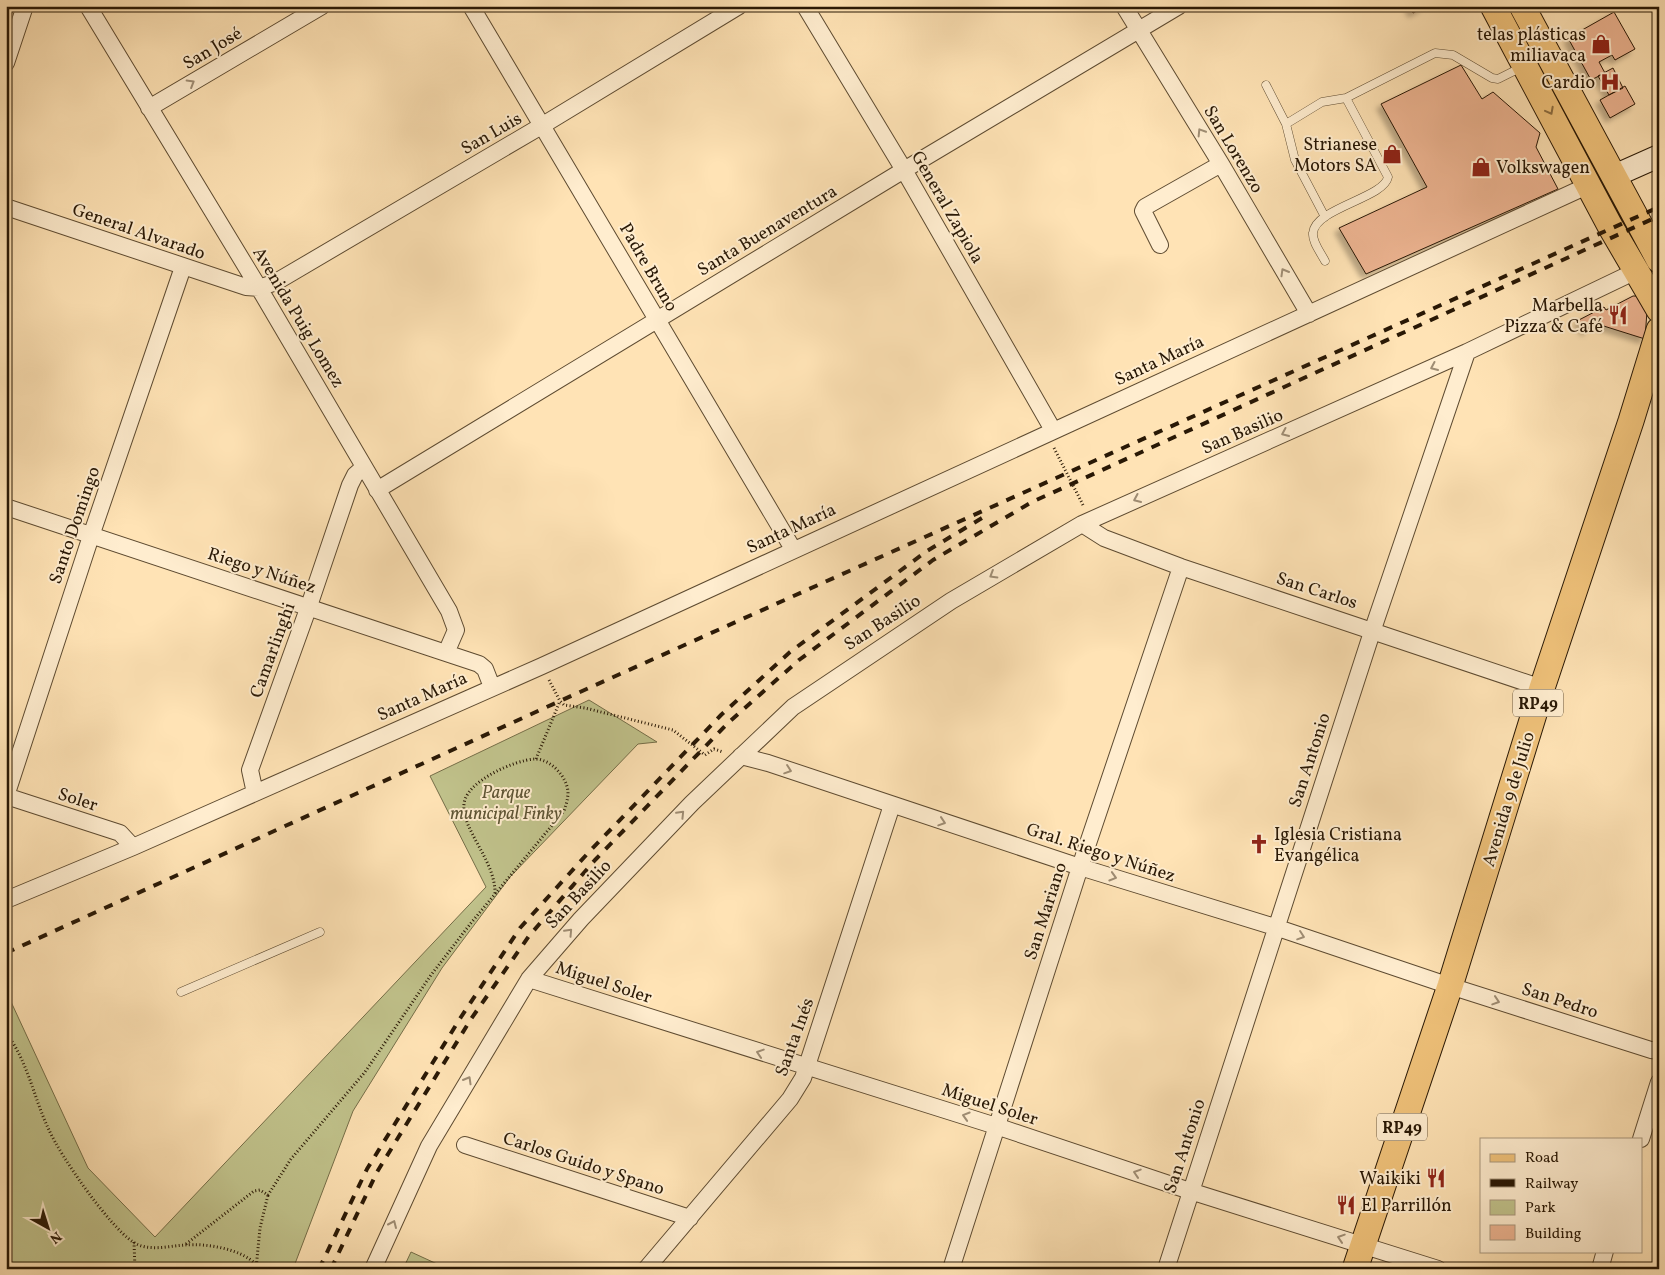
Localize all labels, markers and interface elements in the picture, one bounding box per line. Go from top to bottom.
street label: San José [178,22,247,77]
place label: telas plásticas miliavaca [1477,23,1586,69]
shop icon: telas plásticas miliavaca [1590,33,1612,55]
place label: Cardio [1542,71,1595,96]
hospital icon: Cardio [1599,71,1621,93]
one-way arrow [186,80,195,90]
street label: San Lorenzo [1197,101,1269,198]
one-way arrow [1544,106,1554,115]
street label: San Luis [457,107,527,162]
one-way arrow [1198,128,1208,137]
place label: Strianese Motors SA [1294,133,1377,179]
shop icon: Strianese Motors SA [1381,143,1403,165]
street label: General Zapiola [904,147,989,269]
shop icon: Volkswagen [1470,156,1492,178]
place label: Volkswagen [1496,156,1590,181]
street label: Santa Buenaventura [693,180,842,283]
street label: General Alvarado [69,198,208,267]
street label: Padre Bruno [612,219,683,317]
street label: Avenida Puig Lomez [246,243,350,393]
one-way arrow [1280,268,1290,277]
place label: Marbella Pizza & Café [1504,294,1603,340]
restaurant icon: Marbella Pizza & Café [1607,304,1629,326]
street label: Santa María [1111,330,1209,393]
one-way arrow [1430,360,1439,371]
street label: San Basilio [1198,403,1287,461]
one-way arrow [1281,426,1290,437]
street label: Santo Domingo [44,463,107,587]
one-way arrow [1133,493,1142,504]
street label: Santa María [743,498,841,561]
street label: Riego y Núñez [204,542,319,601]
street label: San Carlos [1273,567,1360,616]
one-way arrow [990,568,999,578]
street label: San Basilio [840,589,926,657]
street label: Camarlinghi [245,599,302,702]
street label: Santa María [374,666,472,728]
road number: RP49 [1513,690,1563,716]
street label: San Antonio [1283,710,1337,811]
street label: Avenida 9 de Julio [1477,729,1542,870]
one-way arrow [783,764,791,774]
park label: Parque municipal Finky [450,781,562,827]
street label: Soler [54,782,101,819]
one-way arrow [675,811,684,820]
one-way arrow [937,816,945,826]
street label: Gral. Riego y Núñez [1023,817,1178,889]
place label: Iglesia Cristiana Evangélica [1274,823,1402,869]
church icon: Iglesia Cristiana Evangélica [1248,833,1270,855]
street label: San Basilio [540,855,618,935]
street label: San Mariano [1019,859,1074,963]
one-way arrow [1108,872,1116,882]
one-way arrow [563,929,572,938]
one-way arrow [1297,930,1305,940]
street label: Miguel Soler [552,956,655,1011]
street label: San Pedro [1518,977,1601,1026]
street label: Santa Inés [770,995,821,1080]
one-way arrow [1491,995,1500,1005]
one-way arrow [757,1048,765,1058]
one-way arrow [461,1076,471,1085]
street label: Miguel Soler [938,1078,1041,1133]
street label: San Antonio [1158,1096,1212,1197]
one-way arrow [962,1112,970,1122]
road number: RP49 [1377,1114,1427,1140]
street label: Carlos Guido y Spano [500,1127,667,1202]
legend [1480,1138,1642,1252]
text: Road [1525,1148,1559,1169]
place label: Waikiki [1359,1167,1421,1192]
restaurant icon: Waikiki [1425,1167,1447,1189]
one-way arrow [1133,1169,1141,1179]
text: Railway [1525,1174,1578,1195]
restaurant icon: El Parrillón [1335,1194,1357,1216]
place label: El Parrillón [1361,1194,1452,1219]
text: Park [1525,1198,1556,1219]
north arrow [22,1202,72,1252]
one-way arrow [386,1220,397,1229]
text: Building [1525,1224,1582,1245]
text: N [45,1226,65,1248]
one-way arrow [1338,1234,1346,1244]

